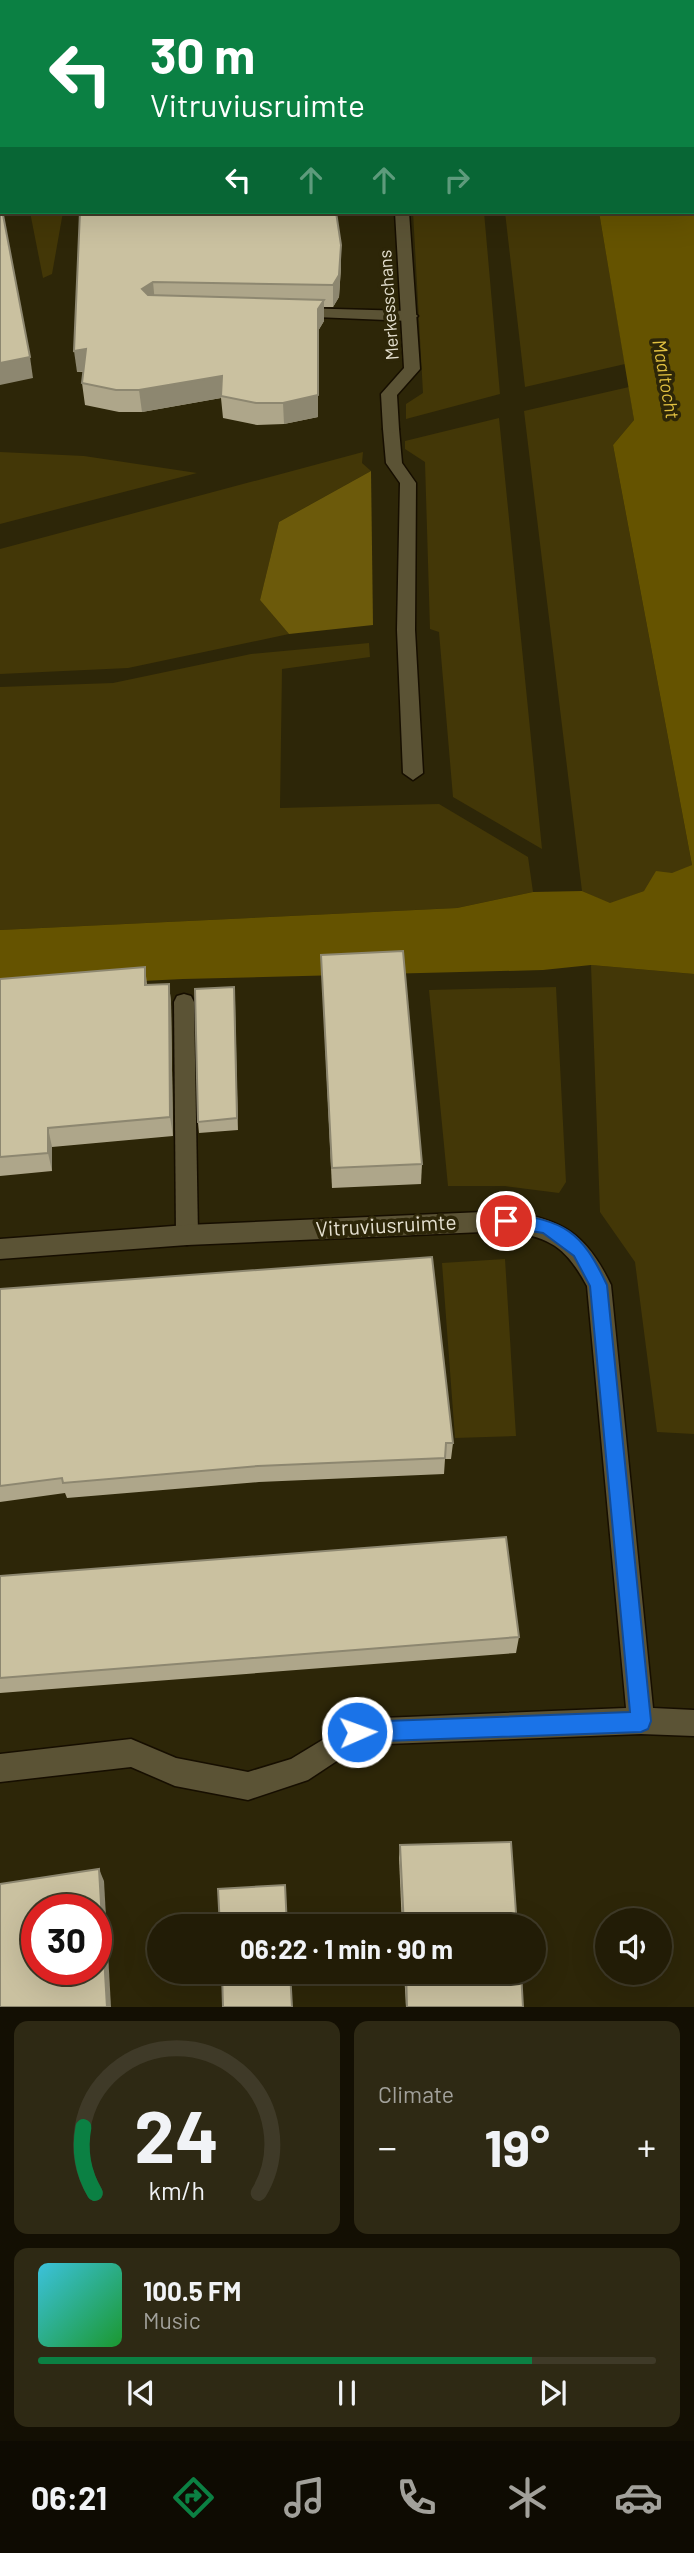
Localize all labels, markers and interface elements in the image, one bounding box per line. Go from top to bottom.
text: 30 m [150,25,255,84]
icon: left [35,28,126,119]
text: Vitruviusruimte [150,85,365,123]
icon: left [219,161,257,199]
icon: ahead [292,161,330,199]
icon: ahead [365,161,403,199]
icon: right [438,161,476,199]
street label: Merkesschans [373,249,403,361]
water label: Maaltocht [648,337,685,421]
pin [476,1191,536,1251]
icon: arrive [487,1202,525,1240]
street label: Vitruviusruimte [315,1208,457,1241]
position arrow [320,1695,394,1769]
speed limit sign: 30 [21,1894,112,1985]
map controls [595,1908,672,1985]
button: sound [595,1908,672,1985]
text: 06:22 · 1 min · 90 m [240,1933,453,1964]
text: Climate [378,2080,454,2108]
text: 24 [135,2091,219,2179]
text: 19° [484,2115,550,2177]
text: − [378,2123,397,2169]
text: + [637,2123,656,2169]
text: km/h [149,2175,205,2205]
text: 100.5 FM [143,2275,241,2306]
text: Music [143,2306,201,2334]
icon: previous [122,2374,160,2412]
icon: pause [328,2374,366,2412]
icon: next [534,2374,572,2412]
icon: directions [169,2473,218,2522]
icon: music [280,2473,329,2522]
icon: phone [392,2473,441,2522]
icon: climate [503,2473,552,2522]
icon: car [614,2473,663,2522]
text: 06:21 [31,2478,107,2516]

